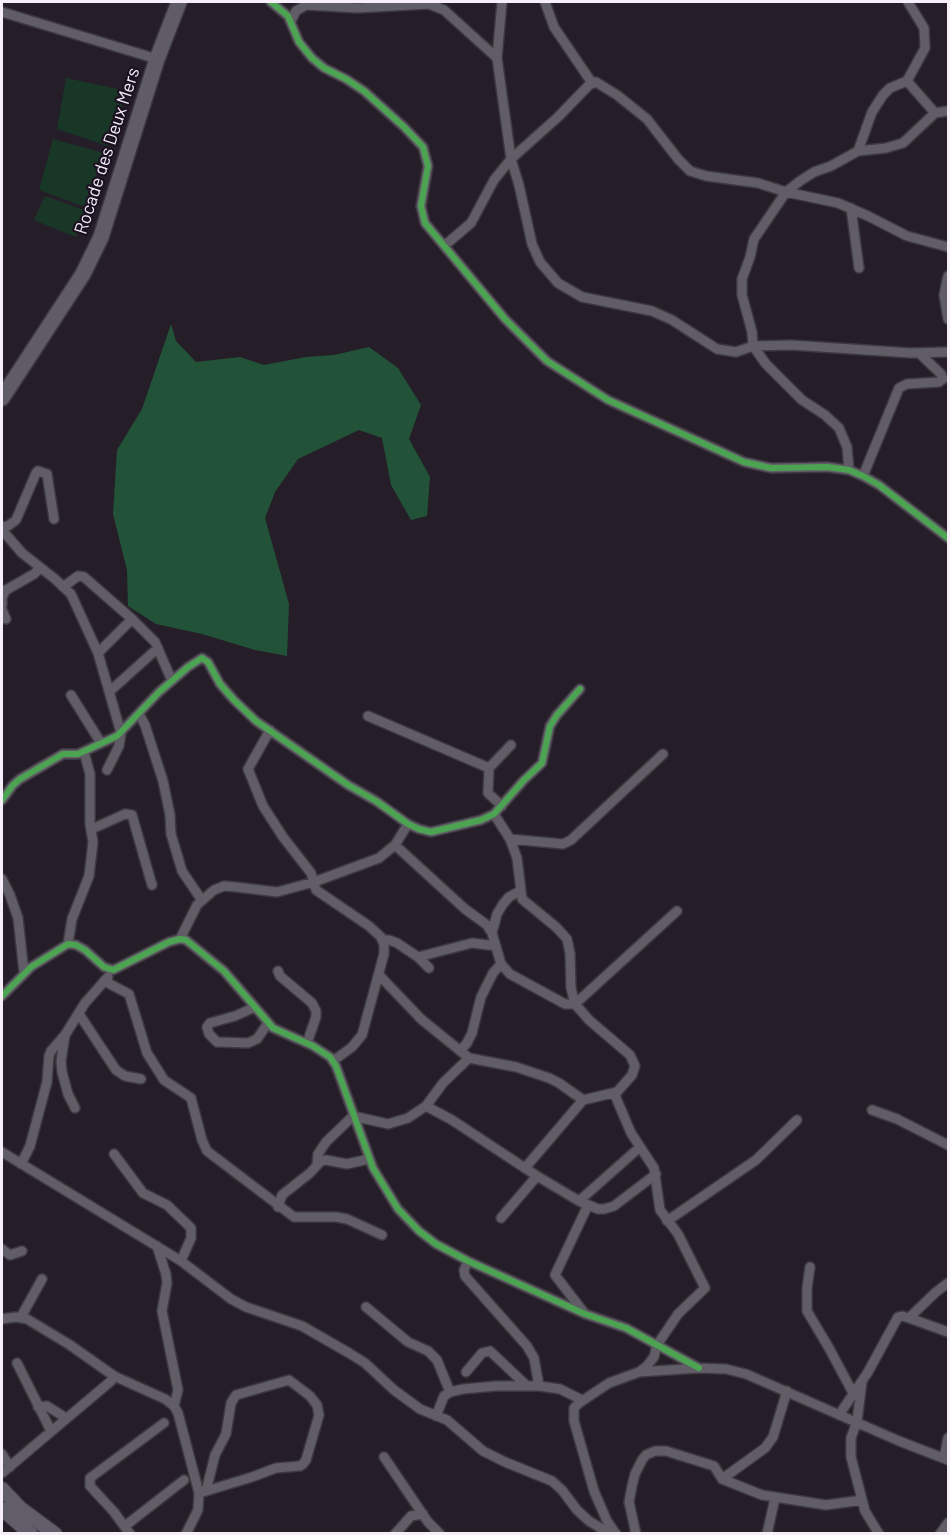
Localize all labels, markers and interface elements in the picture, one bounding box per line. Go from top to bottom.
street label: Rocade des Deux Mers [70,65,144,237]

